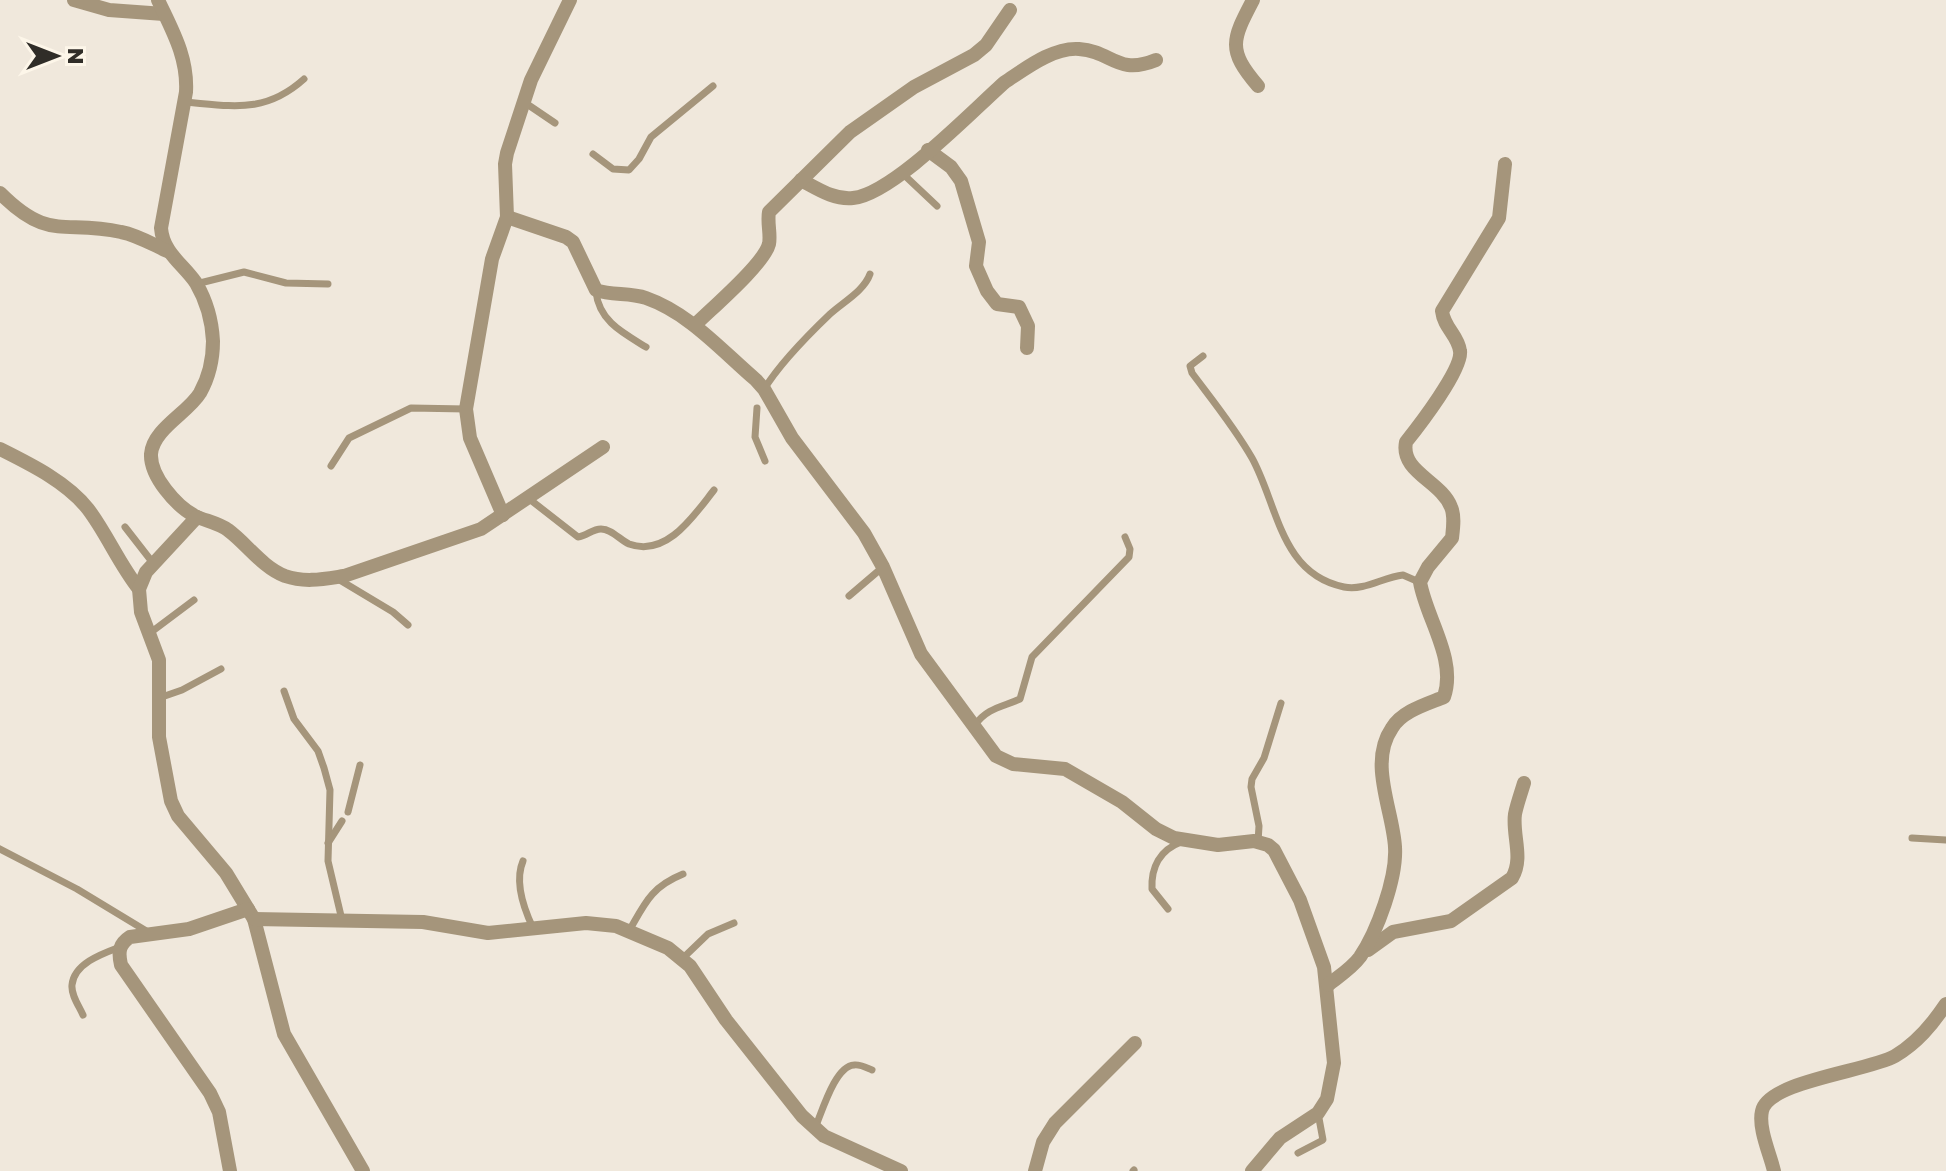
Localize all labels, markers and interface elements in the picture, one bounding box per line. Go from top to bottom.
north arrow [16,16,96,96]
text: N [63,48,90,64]

